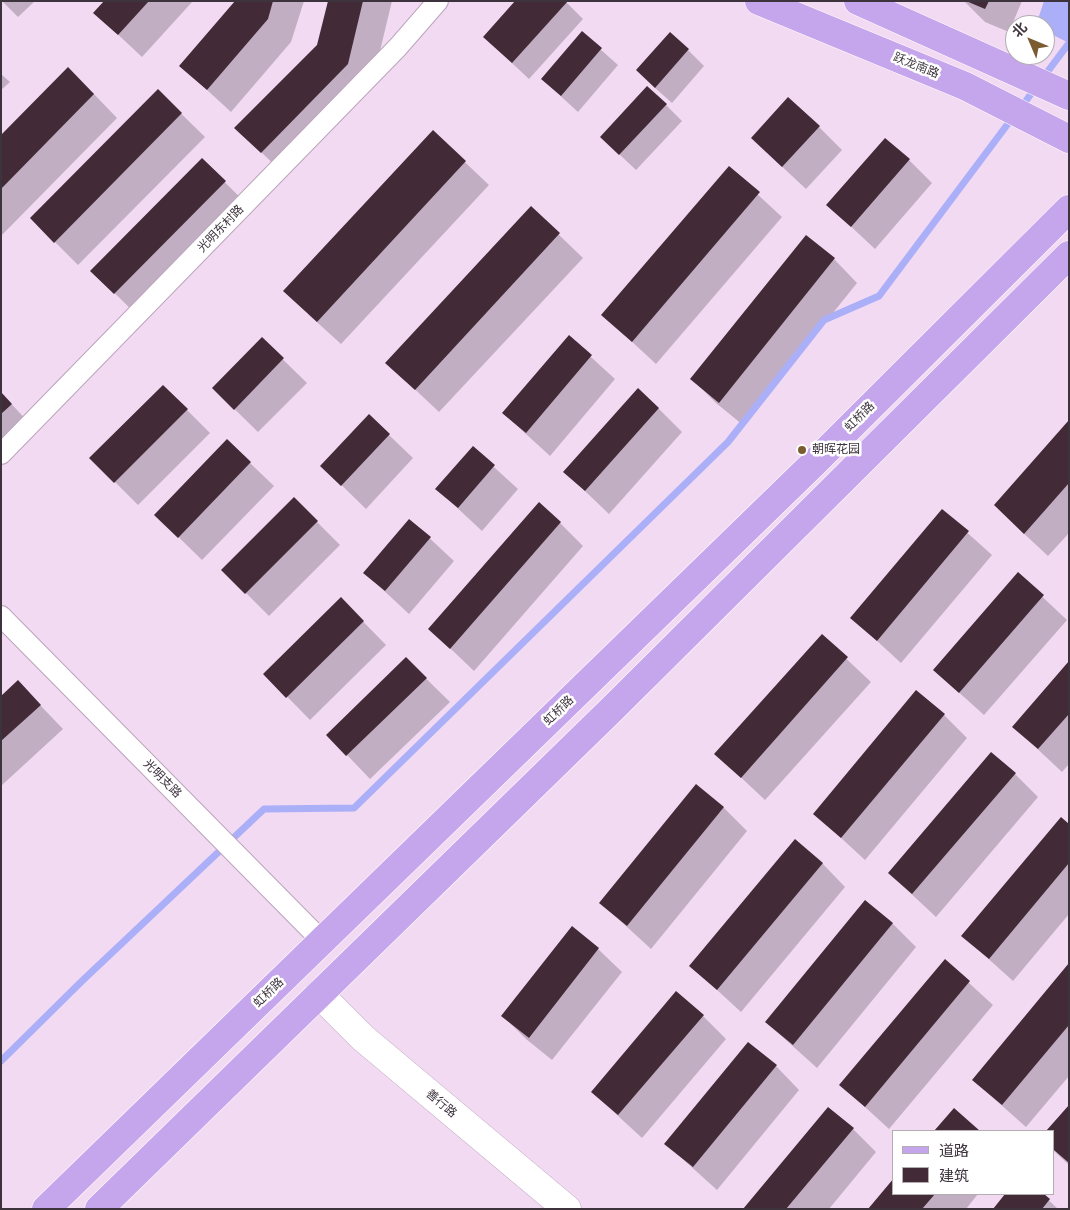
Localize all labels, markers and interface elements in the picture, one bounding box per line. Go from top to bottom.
north arrow [1005,15,1055,65]
text: 北 [1009,19,1031,41]
street label: 跃龙南路 [891,50,941,82]
street label: 光明东村路 [195,202,247,256]
street label: 虹桥路 [842,399,878,435]
place label: 朝晖花园 [812,443,860,457]
marker: 朝晖花园 [796,444,808,456]
street label: 虹桥路 [541,693,577,729]
street label: 光明支路 [140,757,184,801]
street label: 虹桥路 [251,975,287,1011]
street label: 善行路 [423,1087,459,1121]
legend [892,1130,1055,1195]
text: 道路 [939,1142,969,1160]
text: 建筑 [939,1167,969,1185]

